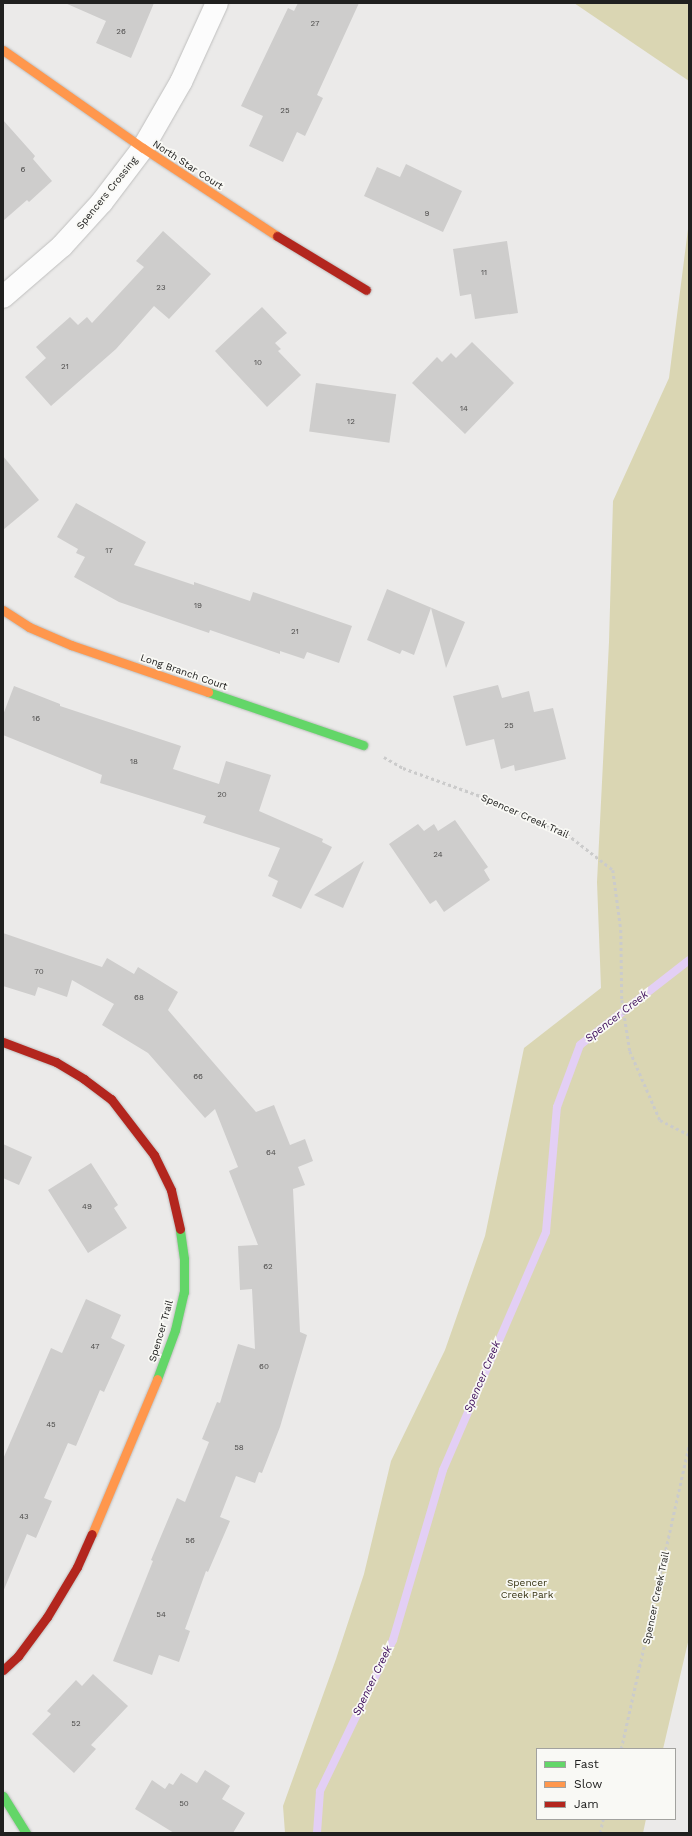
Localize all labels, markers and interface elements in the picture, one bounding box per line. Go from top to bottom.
house number: 27 [311,19,319,29]
house number: 26 [116,27,126,37]
house number: 25 [280,106,290,116]
street label: North Star Court [151,138,225,192]
street label: Spencers Crossing [74,154,140,232]
house number: 6 [21,165,25,175]
house number: 9 [425,209,429,219]
house number: 11 [481,268,487,278]
house number: 23 [156,283,166,293]
house number: 10 [254,358,262,368]
house number: 21 [61,362,69,372]
house number: 14 [460,404,468,414]
house number: 12 [347,417,355,427]
house number: 17 [105,546,113,556]
house number: 19 [194,601,202,611]
house number: 21 [291,627,299,637]
street label: Long Branch Court [139,651,229,693]
house number: 16 [32,714,40,724]
house number: 25 [504,721,514,731]
house number: 18 [130,757,138,767]
house number: 20 [217,790,227,800]
street label: Spencer Creek Trail [479,791,571,841]
house number: 24 [433,850,443,860]
house number: 70 [34,967,44,977]
water label: Spencer Creek [583,988,651,1046]
house number: 68 [134,993,144,1003]
house number: 66 [193,1072,203,1082]
house number: 64 [266,1148,276,1158]
house number: 49 [82,1202,92,1212]
house number: 62 [263,1262,273,1272]
street label: Spencer Trail [146,1299,176,1363]
water label: Spencer Creek [462,1339,504,1415]
house number: 47 [91,1342,99,1352]
house number: 60 [259,1362,269,1372]
house number: 45 [46,1420,56,1430]
house number: 58 [234,1443,244,1453]
house number: 43 [19,1512,29,1522]
house number: 56 [185,1536,195,1546]
street label: Spencer Creek Trail [640,1550,672,1646]
park label: Spencer Creek Park [501,1576,553,1600]
house number: 54 [156,1610,166,1620]
water label: Spencer Creek [350,1644,396,1718]
house number: 52 [71,1719,81,1729]
legend [536,1748,676,1820]
text: Fast [574,1757,599,1771]
text: Slow [574,1777,602,1791]
text: Jam [574,1797,599,1811]
house number: 50 [179,1799,189,1809]

